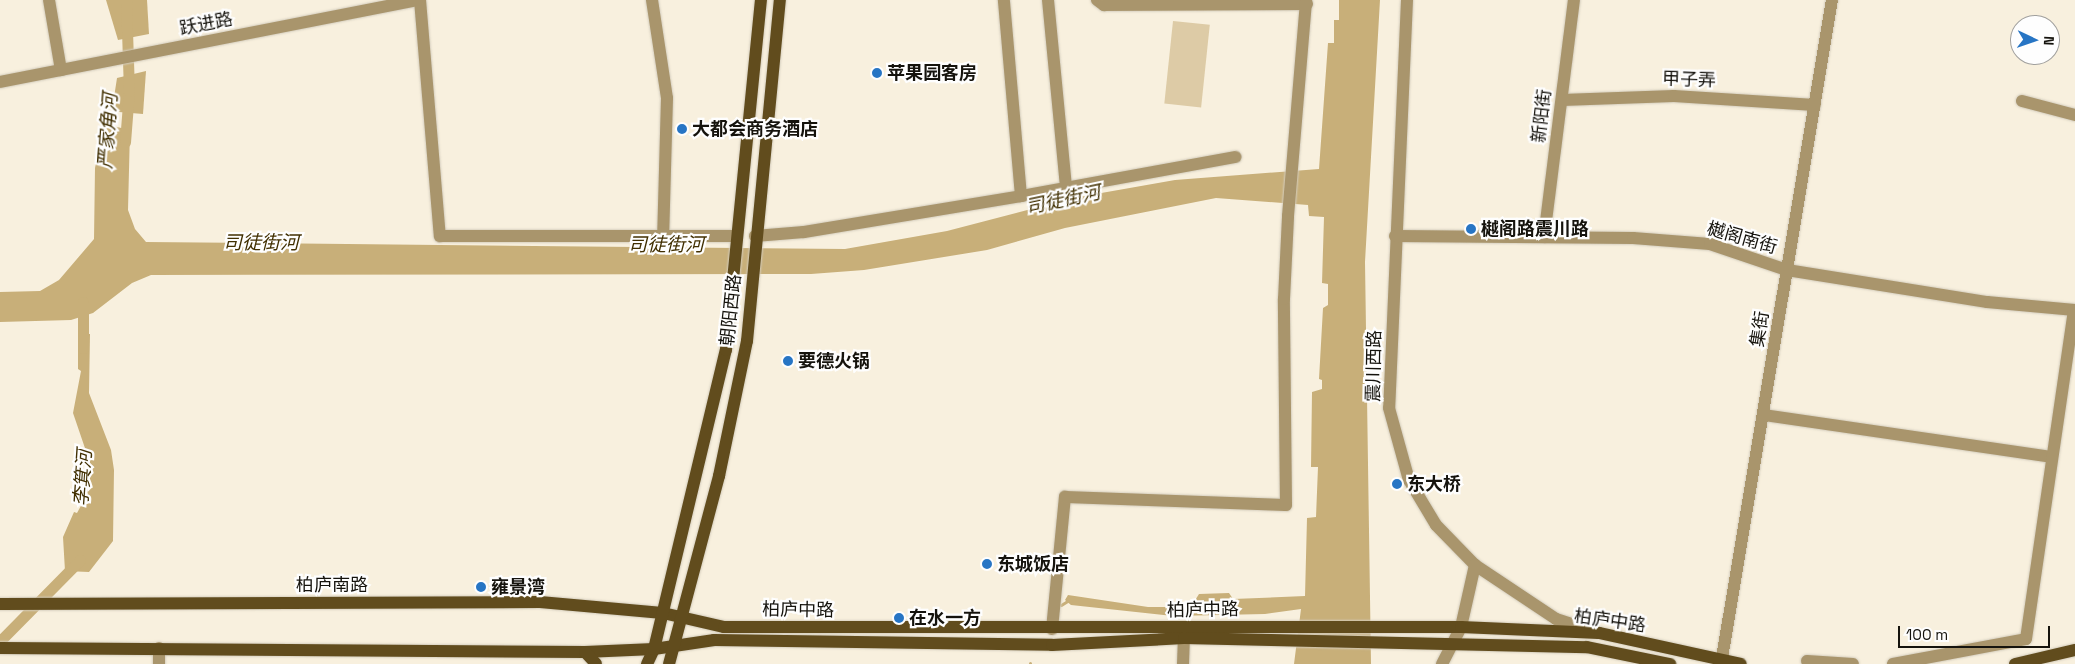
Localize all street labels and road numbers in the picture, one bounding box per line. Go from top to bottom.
street label: 跃进路 [177,8,235,40]
street label: 甲子弄 [1662,68,1716,92]
street label: 新阳街 [1528,88,1556,144]
street label: 樾阁南街 [1704,218,1780,258]
street label: 朝阳西路 [716,273,746,347]
street label: 集街 [1747,310,1773,348]
street label: 震川西路 [1363,330,1385,402]
street label: 柏庐南路 [296,574,368,596]
street label: 柏庐中路 [762,599,834,621]
street label: 柏庐中路 [1167,599,1239,621]
street label: 柏庐中路 [1573,605,1647,637]

